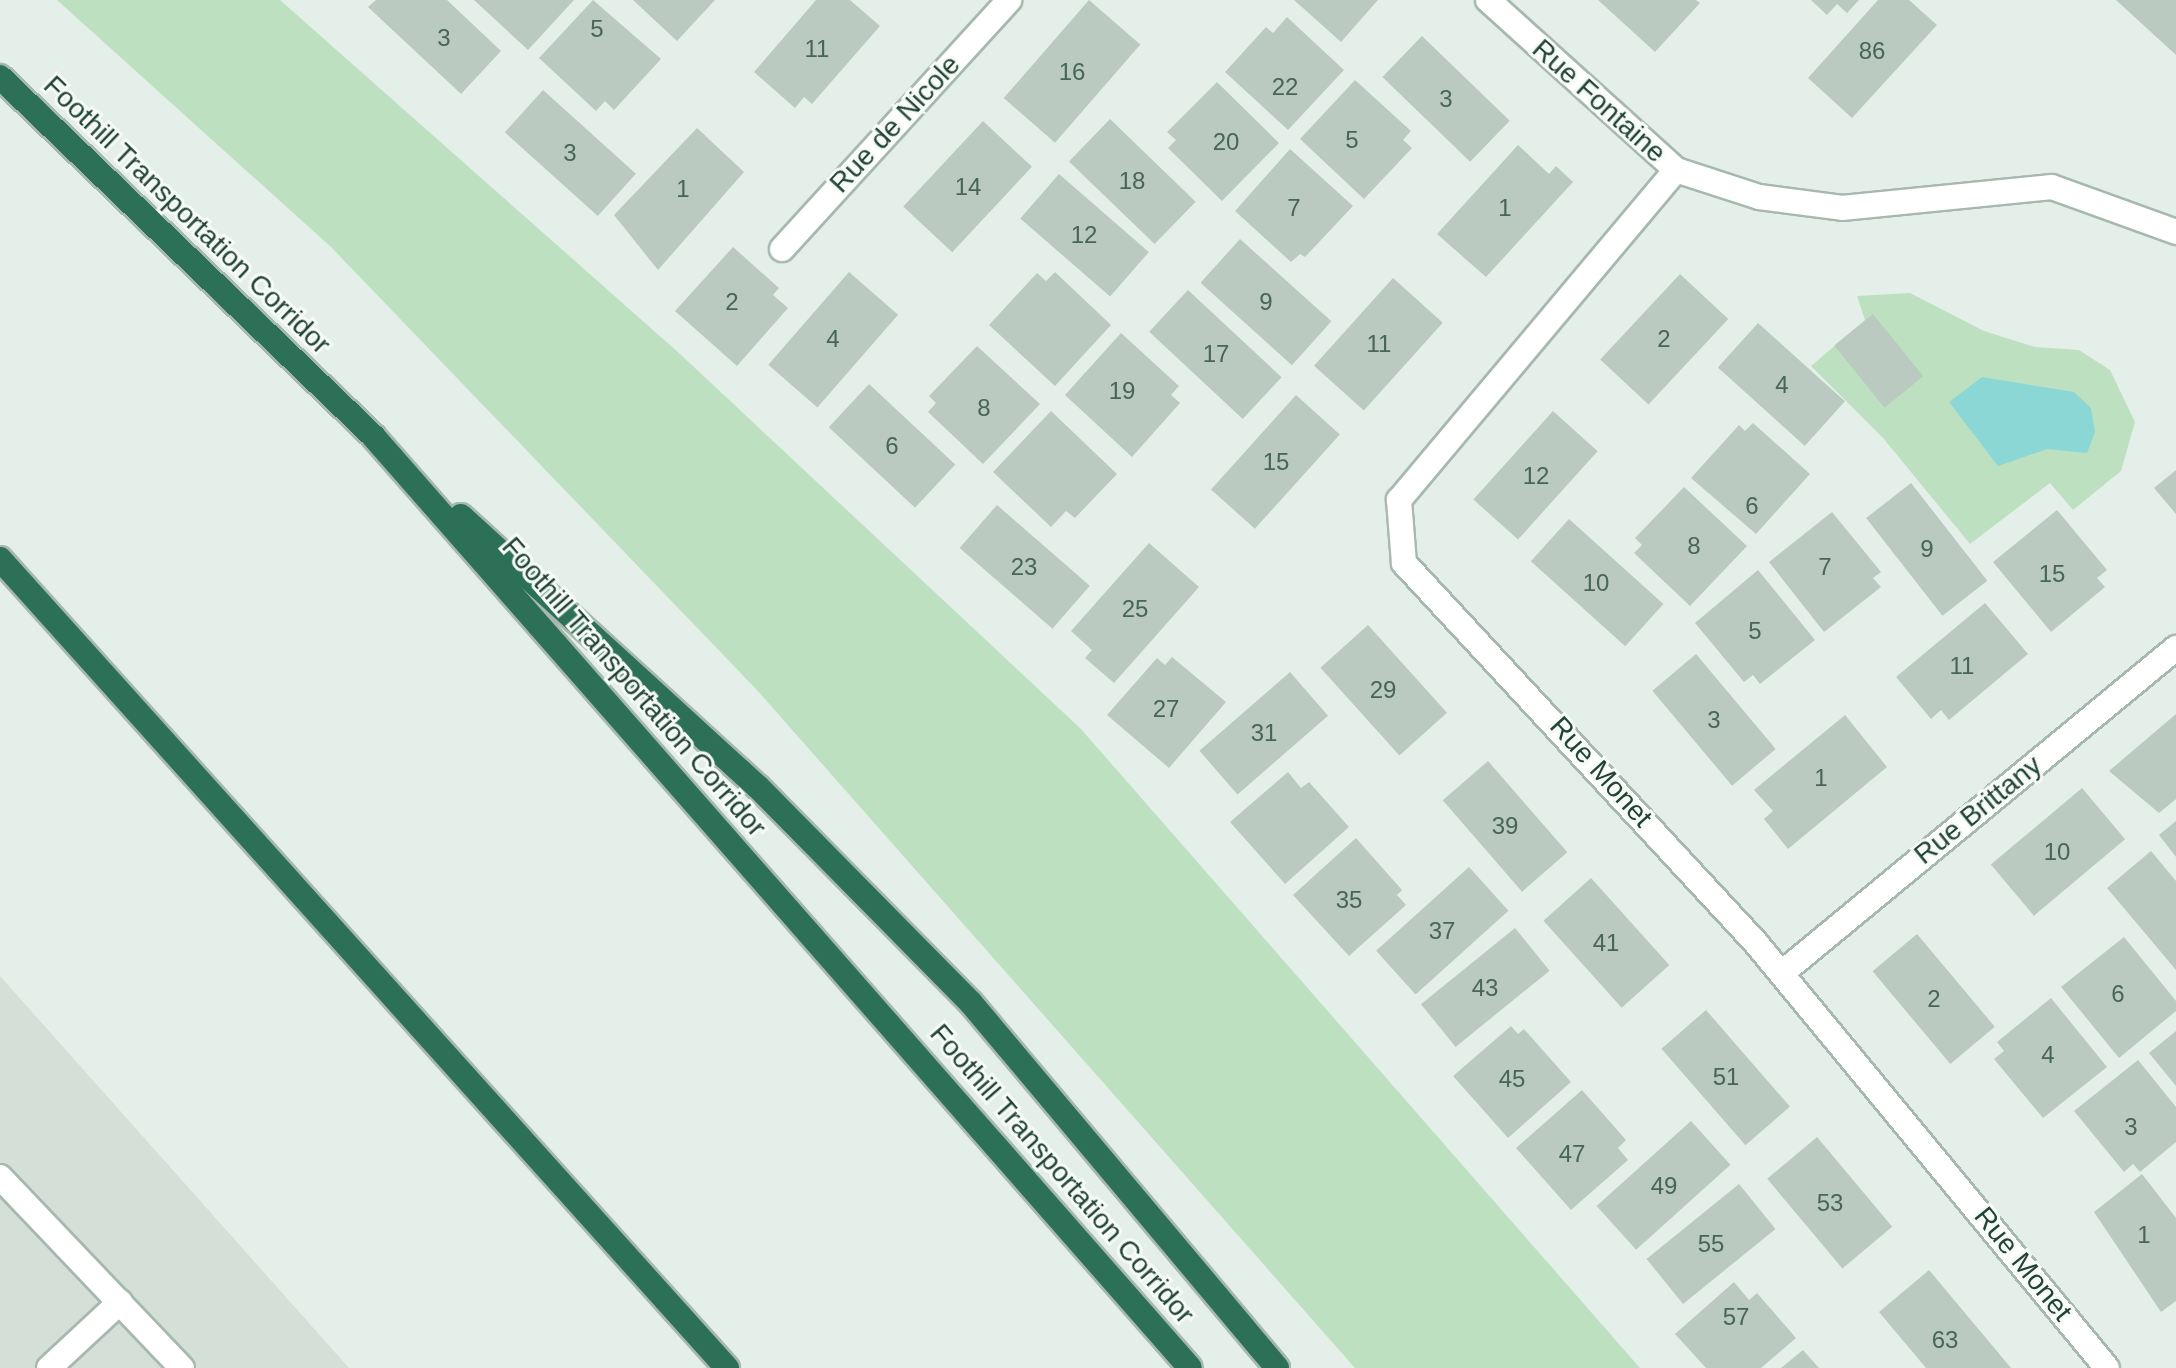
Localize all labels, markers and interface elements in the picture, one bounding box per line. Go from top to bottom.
house number: 5 [590,15,604,43]
house number: 3 [437,24,451,52]
street label: Rue Fontaine [1525,32,1673,170]
house number: 11 [805,35,829,63]
house number: 86 [1859,37,1885,65]
street label: Rue de Nicole [823,48,967,200]
house number: 16 [1059,58,1085,86]
street label: Foothill Transportation Corridor [36,69,338,361]
house number: 22 [1272,73,1298,101]
house number: 3 [1439,85,1453,113]
house number: 5 [1345,126,1359,154]
house number: 20 [1213,128,1239,156]
house number: 3 [563,139,577,167]
house number: 18 [1119,167,1145,195]
house number: 14 [955,173,981,201]
house number: 1 [676,175,690,203]
house number: 7 [1287,194,1301,222]
house number: 1 [1498,194,1512,222]
house number: 12 [1071,221,1097,249]
house number: 2 [725,288,739,316]
house number: 9 [1259,288,1273,316]
house number: 4 [826,325,840,353]
house number: 2 [1657,325,1671,353]
house number: 11 [1367,330,1391,358]
house number: 17 [1203,340,1229,368]
house number: 4 [1775,371,1789,399]
house number: 19 [1109,377,1135,405]
house number: 8 [977,394,991,422]
house number: 6 [885,432,899,460]
house number: 15 [1263,448,1289,476]
house number: 12 [1523,462,1549,490]
house number: 6 [1745,492,1759,520]
street label: Foothill Transportation Corridor [495,530,773,844]
house number: 8 [1687,532,1701,560]
house number: 9 [1920,535,1934,563]
house number: 23 [1011,553,1037,581]
house number: 7 [1818,553,1832,581]
house number: 15 [2039,560,2065,588]
house number: 10 [1583,569,1609,597]
house number: 25 [1122,595,1148,623]
house number: 5 [1748,617,1762,645]
house number: 11 [1950,652,1974,680]
house number: 29 [1370,676,1396,704]
house number: 27 [1153,695,1179,723]
house number: 3 [1707,706,1721,734]
street label: Rue Monet [1543,710,1659,834]
house number: 31 [1251,719,1277,747]
street label: Rue Brittany [1908,748,2048,872]
house number: 1 [1814,764,1828,792]
house number: 39 [1492,812,1518,840]
house number: 10 [2044,838,2070,866]
house number: 35 [1336,886,1362,914]
house number: 37 [1429,917,1455,945]
house number: 41 [1593,929,1619,957]
house number: 43 [1472,974,1498,1002]
house number: 6 [2111,980,2125,1008]
house number: 2 [1927,985,1941,1013]
street label: Foothill Transportation Corridor [923,1017,1201,1331]
house number: 4 [2041,1041,2055,1069]
house number: 51 [1713,1063,1739,1091]
house number: 45 [1499,1065,1525,1093]
house number: 3 [2124,1113,2138,1141]
house number: 47 [1559,1140,1585,1168]
house number: 49 [1651,1172,1677,1200]
house number: 53 [1817,1189,1843,1217]
street label: Rue Monet [1967,1200,2079,1328]
house number: 1 [2137,1221,2151,1249]
house number: 55 [1698,1230,1724,1258]
house number: 57 [1723,1303,1749,1331]
house number: 63 [1932,1326,1958,1354]

